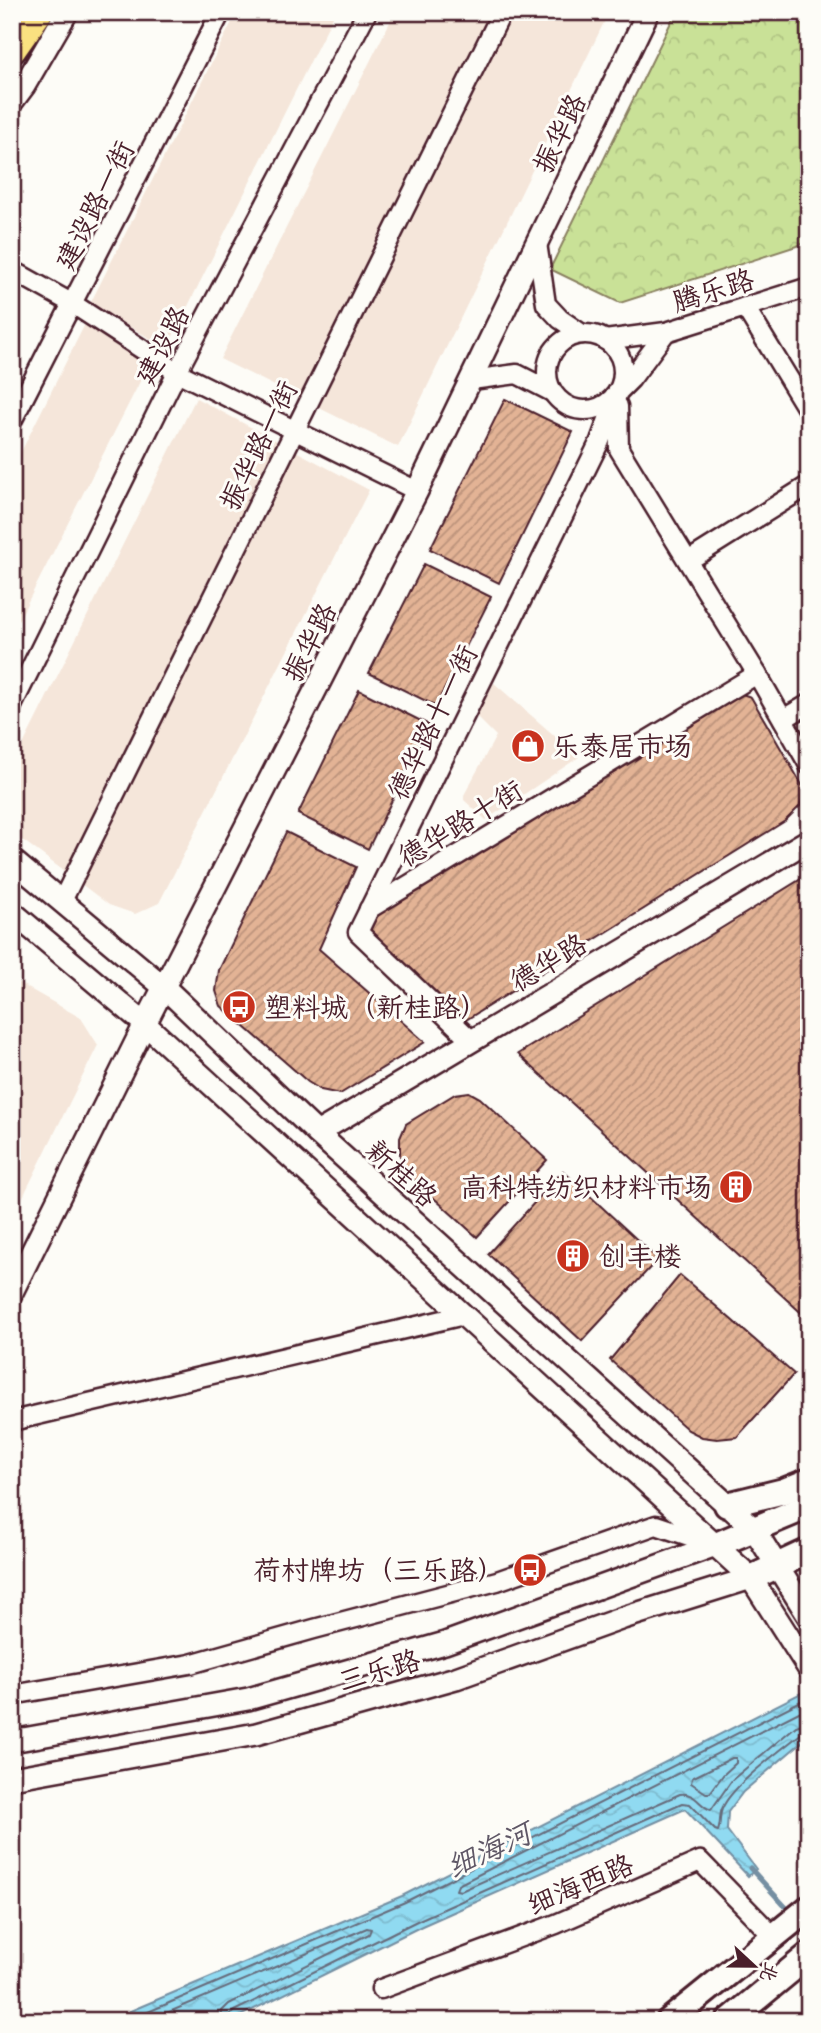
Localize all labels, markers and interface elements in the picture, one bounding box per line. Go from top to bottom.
street label: 振华路 [525,88,599,181]
street label: 建设路一街 [47,135,147,278]
street label: 腾乐路 [668,261,760,325]
street label: 建设路 [128,300,202,393]
street label: 振华路一街 [212,375,310,518]
street label: 振华路 [275,597,349,690]
street label: 德华路十一街 [380,639,490,808]
shop icon: 乐泰居市场 [509,727,547,765]
place label: 乐泰居市场 [552,729,692,770]
street label: 德华路十街 [391,772,532,880]
street label: 德华路 [503,926,596,1004]
bus stop icon: 塑料城（新桂路） [220,988,258,1026]
place label: 塑料城（新桂路） [264,990,488,1031]
street label: 新桂路 [355,1132,445,1219]
building icon: 高科特纺织材料市场 [717,1168,755,1206]
place label: 高科特纺织材料市场 [460,1170,712,1211]
building icon: 创丰楼 [554,1237,592,1275]
place label: 创丰楼 [598,1239,682,1280]
bus stop icon: 荷村牌坊（三乐路） [511,1551,549,1589]
place label: 荷村牌坊（三乐路） [253,1553,505,1594]
street label: 三乐路 [334,1642,426,1705]
water label: 细海河 [440,1812,545,1892]
street label: 细海西路 [522,1846,641,1928]
north arrow [720,1932,790,2002]
text: 北 [751,1958,784,1985]

